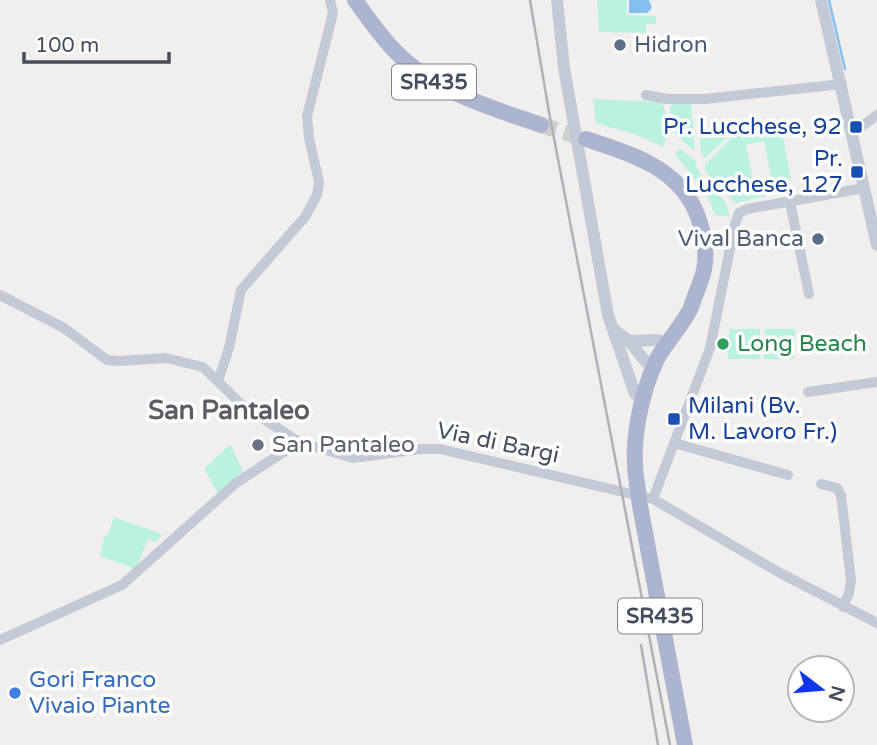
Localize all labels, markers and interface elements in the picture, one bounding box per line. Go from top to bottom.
scale bar [24,21,170,65]
place label: Hidron [634,31,708,59]
text: 100 m [35,33,99,58]
marker: Hidron [612,37,628,53]
road number: SR435 [392,64,476,100]
place label: Pr. Lucchese, 92 [663,113,842,141]
marker: Pr. Lucchese, 92 [848,119,864,135]
place label: Pr. Lucchese, 127 [685,145,843,199]
marker: Pr. Lucchese, 127 [849,164,865,180]
place label: Vival Banca [678,225,804,253]
marker: Vival Banca [810,231,826,247]
place label: Long Beach [737,330,867,358]
marker: Long Beach [715,336,731,352]
place label: Milani (Bv. M. Lavoro Fr.) [688,392,837,446]
district label: San Pantaleo [148,395,310,426]
marker: Milani (Bv. M. Lavoro Fr.) [666,411,682,427]
street label: Via di Bargi [434,416,562,470]
place label: San Pantaleo [272,431,415,459]
marker: San Pantaleo [250,437,266,453]
road number: SR435 [618,598,702,634]
north arrow [786,654,856,724]
place label: Gori Franco Vivaio Piante [29,666,170,720]
text: N [824,683,849,704]
marker: Gori Franco Vivaio Piante [7,685,23,701]

